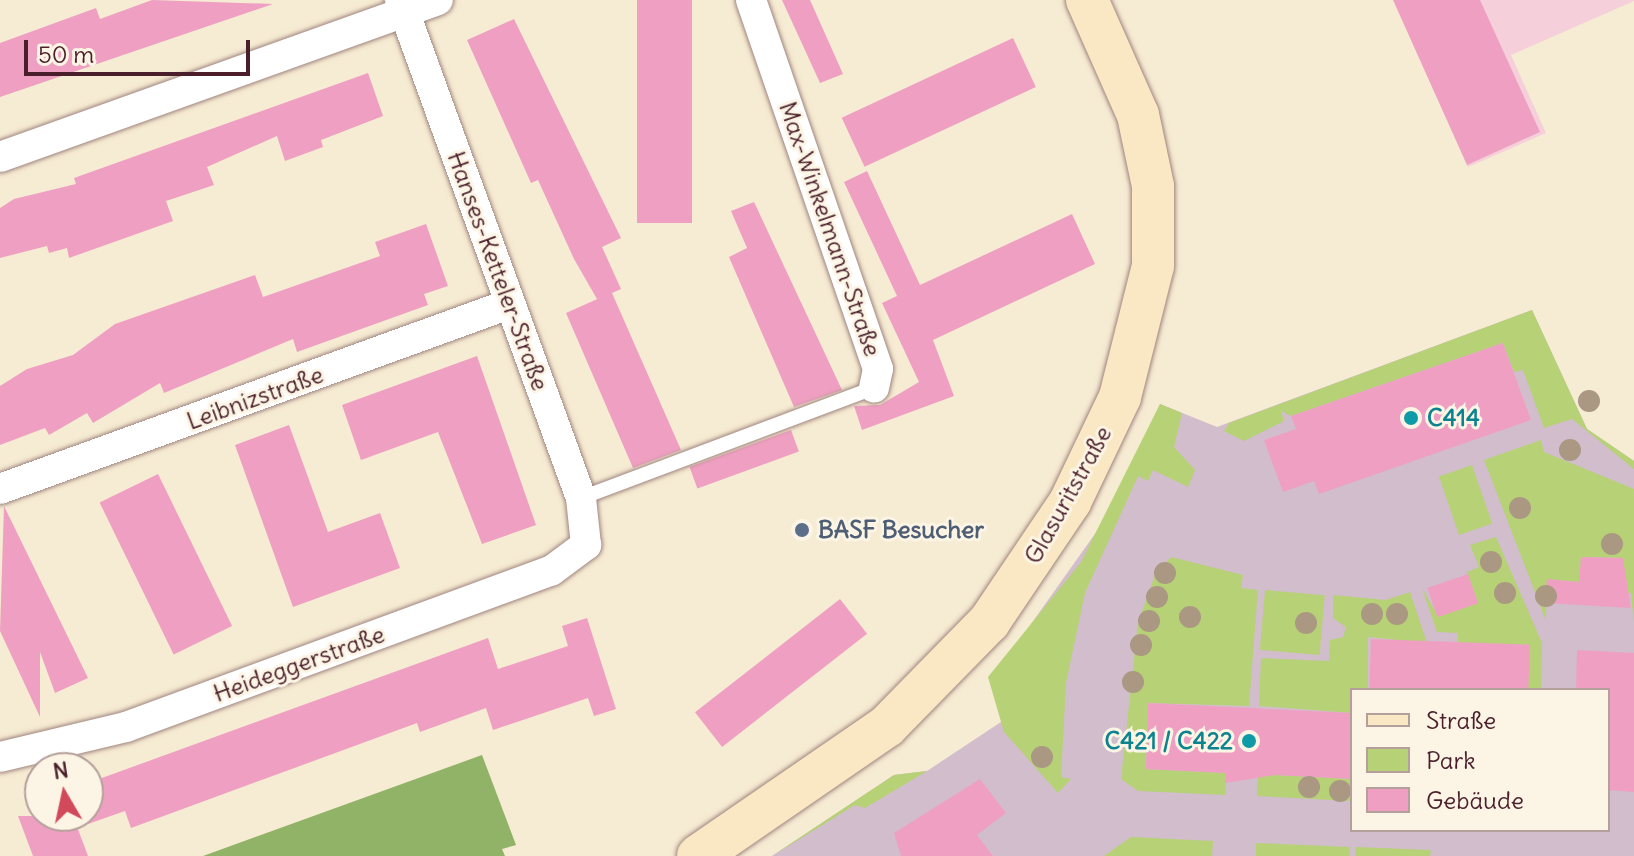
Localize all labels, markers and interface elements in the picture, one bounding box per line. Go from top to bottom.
scale bar [28,24,254,74]
text: 50 m [38,39,94,69]
street label: Max-Winkelmann-Straße [773,98,887,360]
street label: Hanses-Ketteler-Straße [441,148,555,394]
street label: Leibnizstraße [183,360,327,436]
place label: C414 [1427,404,1480,432]
marker: C414 [1402,409,1420,427]
street label: Glasuritstraße [1018,421,1118,569]
place label: BASF Besucher [818,516,984,544]
marker: BASF Besucher [793,521,811,539]
street label: Heideggerstraße [209,620,389,708]
legend [1350,688,1610,832]
text: Straße [1426,705,1496,735]
place label: C421 / C422 [1105,727,1233,755]
marker: C421 / C422 [1240,732,1258,750]
text: Park [1426,745,1476,775]
north arrow [24,752,104,832]
text: N [51,755,70,785]
text: Gebäude [1426,785,1524,815]

